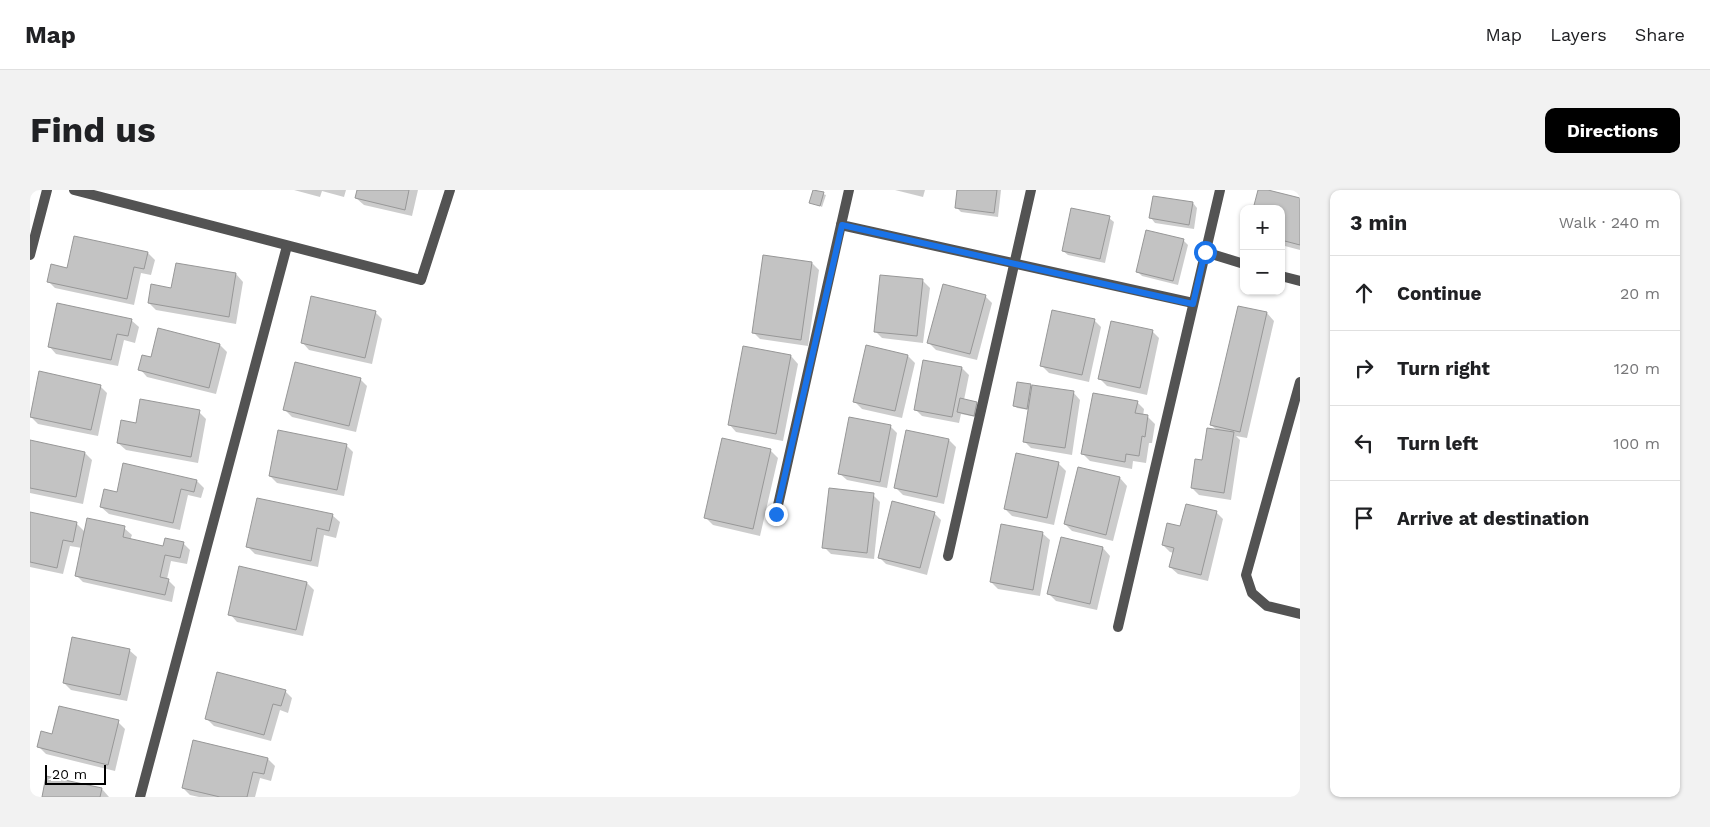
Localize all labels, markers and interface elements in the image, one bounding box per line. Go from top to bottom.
text: Map [25,21,76,49]
text: Map [1485,24,1522,45]
text: Layers [1550,24,1607,45]
text: Share [1635,24,1685,45]
button: Directions [1545,108,1680,153]
text: Find us [30,109,156,151]
map controls [1240,205,1285,295]
button: + [1240,205,1285,250]
text: 3 min [1350,210,1407,235]
text: Walk · 240 m [1559,213,1660,232]
route start [1194,241,1217,264]
button: − [1240,250,1285,295]
icon: ahead [1350,279,1378,307]
text: Continue [1397,282,1481,305]
text: 20 m [1620,284,1660,303]
icon: right [1350,354,1378,382]
text: Turn right [1397,357,1490,380]
text: 120 m [1614,359,1660,378]
icon: left [1350,429,1378,457]
text: Turn left [1397,432,1478,455]
text: 100 m [1613,434,1660,453]
route end [765,503,788,526]
icon: arrive [1350,504,1378,532]
text: Arrive at destination [1397,507,1589,530]
scale bar [45,762,106,785]
text: 20 m [52,766,87,782]

